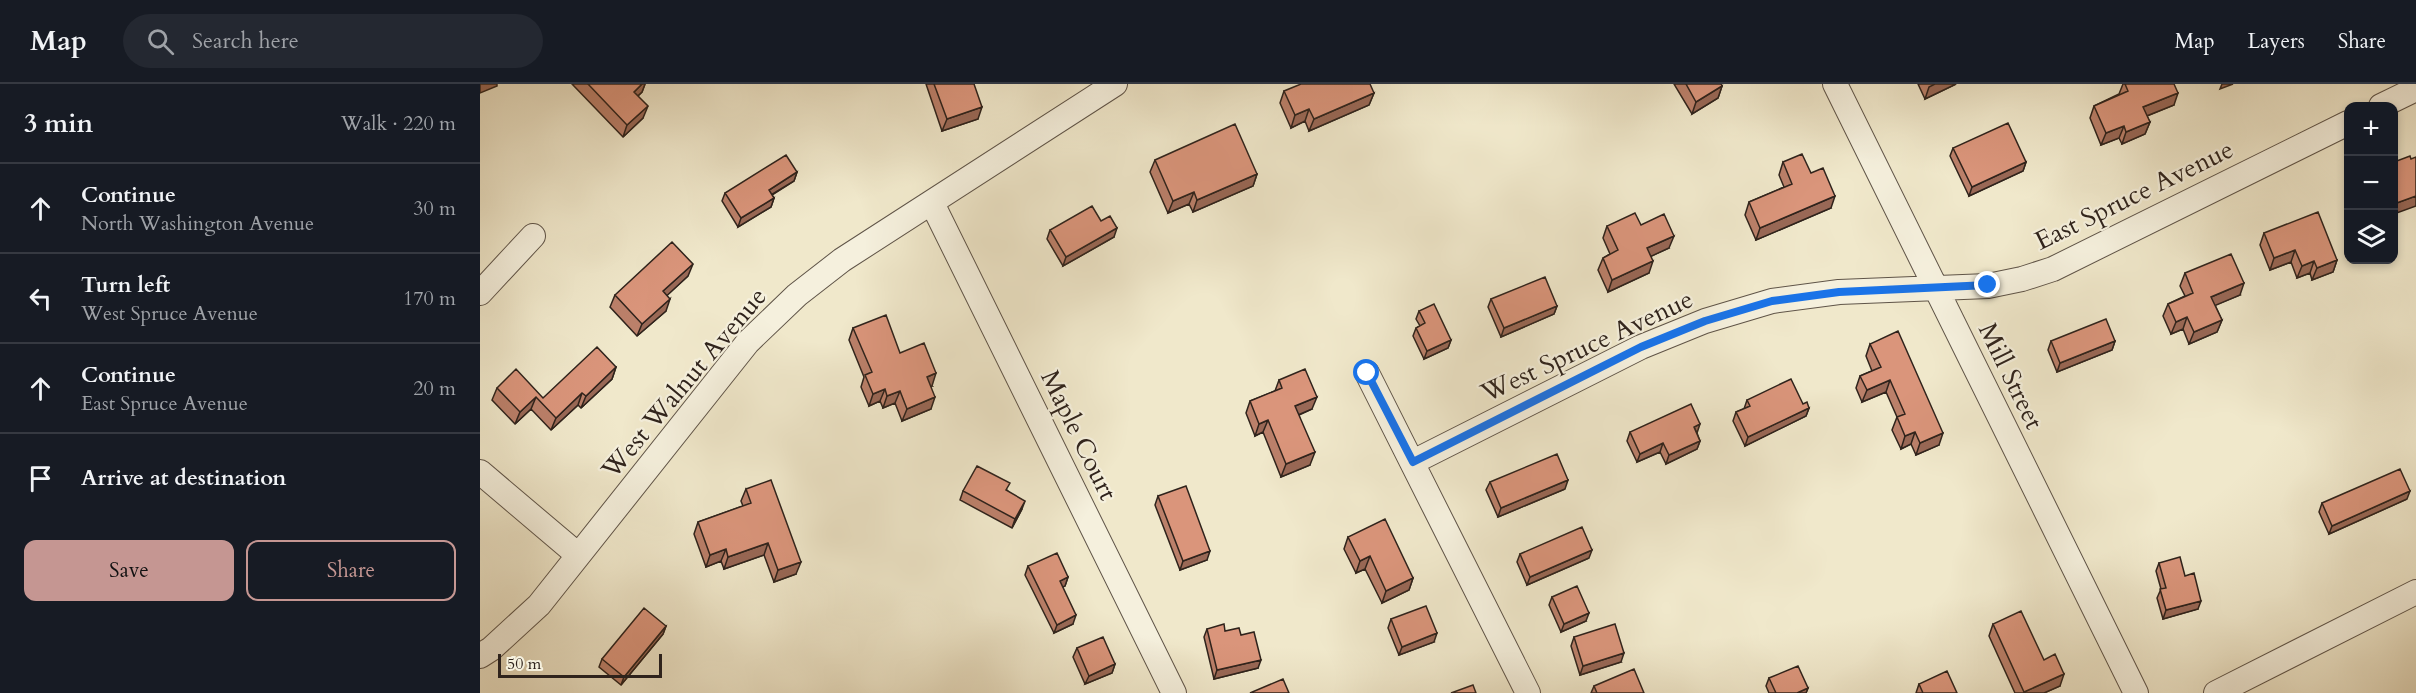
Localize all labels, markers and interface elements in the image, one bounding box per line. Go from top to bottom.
search box [123,14,543,68]
text: Map [30,22,87,60]
icon: search [144,25,177,58]
text: Search here [192,26,299,56]
text: Map [2175,27,2215,56]
text: Layers [2248,27,2305,56]
text: Share [2338,27,2386,56]
map controls [2344,102,2398,264]
button: + [2344,102,2398,156]
text: 3 min [24,106,93,141]
text: Walk · 220 m [341,110,456,137]
street label: East Spruce Avenue [2029,132,2239,258]
button: − [2344,156,2398,210]
text: Continue [81,180,176,210]
icon: ahead [24,192,57,225]
text: 30 m [413,195,456,222]
text: North Washington Avenue [81,210,314,237]
button: layers [2344,210,2398,264]
text: Turn left [81,270,170,300]
route end [1974,271,2000,297]
street label: West Walnut Avenue [593,280,774,487]
icon: left [24,282,57,315]
street label: West Spruce Avenue [1474,282,1699,411]
text: 170 m [403,285,456,312]
text: West Spruce Avenue [81,300,258,327]
street label: Mill Street [1970,317,2052,435]
route start [1353,359,1379,385]
text: Continue [81,360,176,390]
street label: Maple Court [1032,364,1126,506]
icon: ahead [24,372,57,405]
text: 20 m [413,375,456,402]
text: East Spruce Avenue [81,390,248,417]
icon: arrive [24,462,57,495]
text: Arrive at destination [81,463,286,493]
button: Save [24,540,234,601]
button: Share [246,540,456,601]
scale bar [498,651,662,678]
text: 50 m [507,653,541,675]

